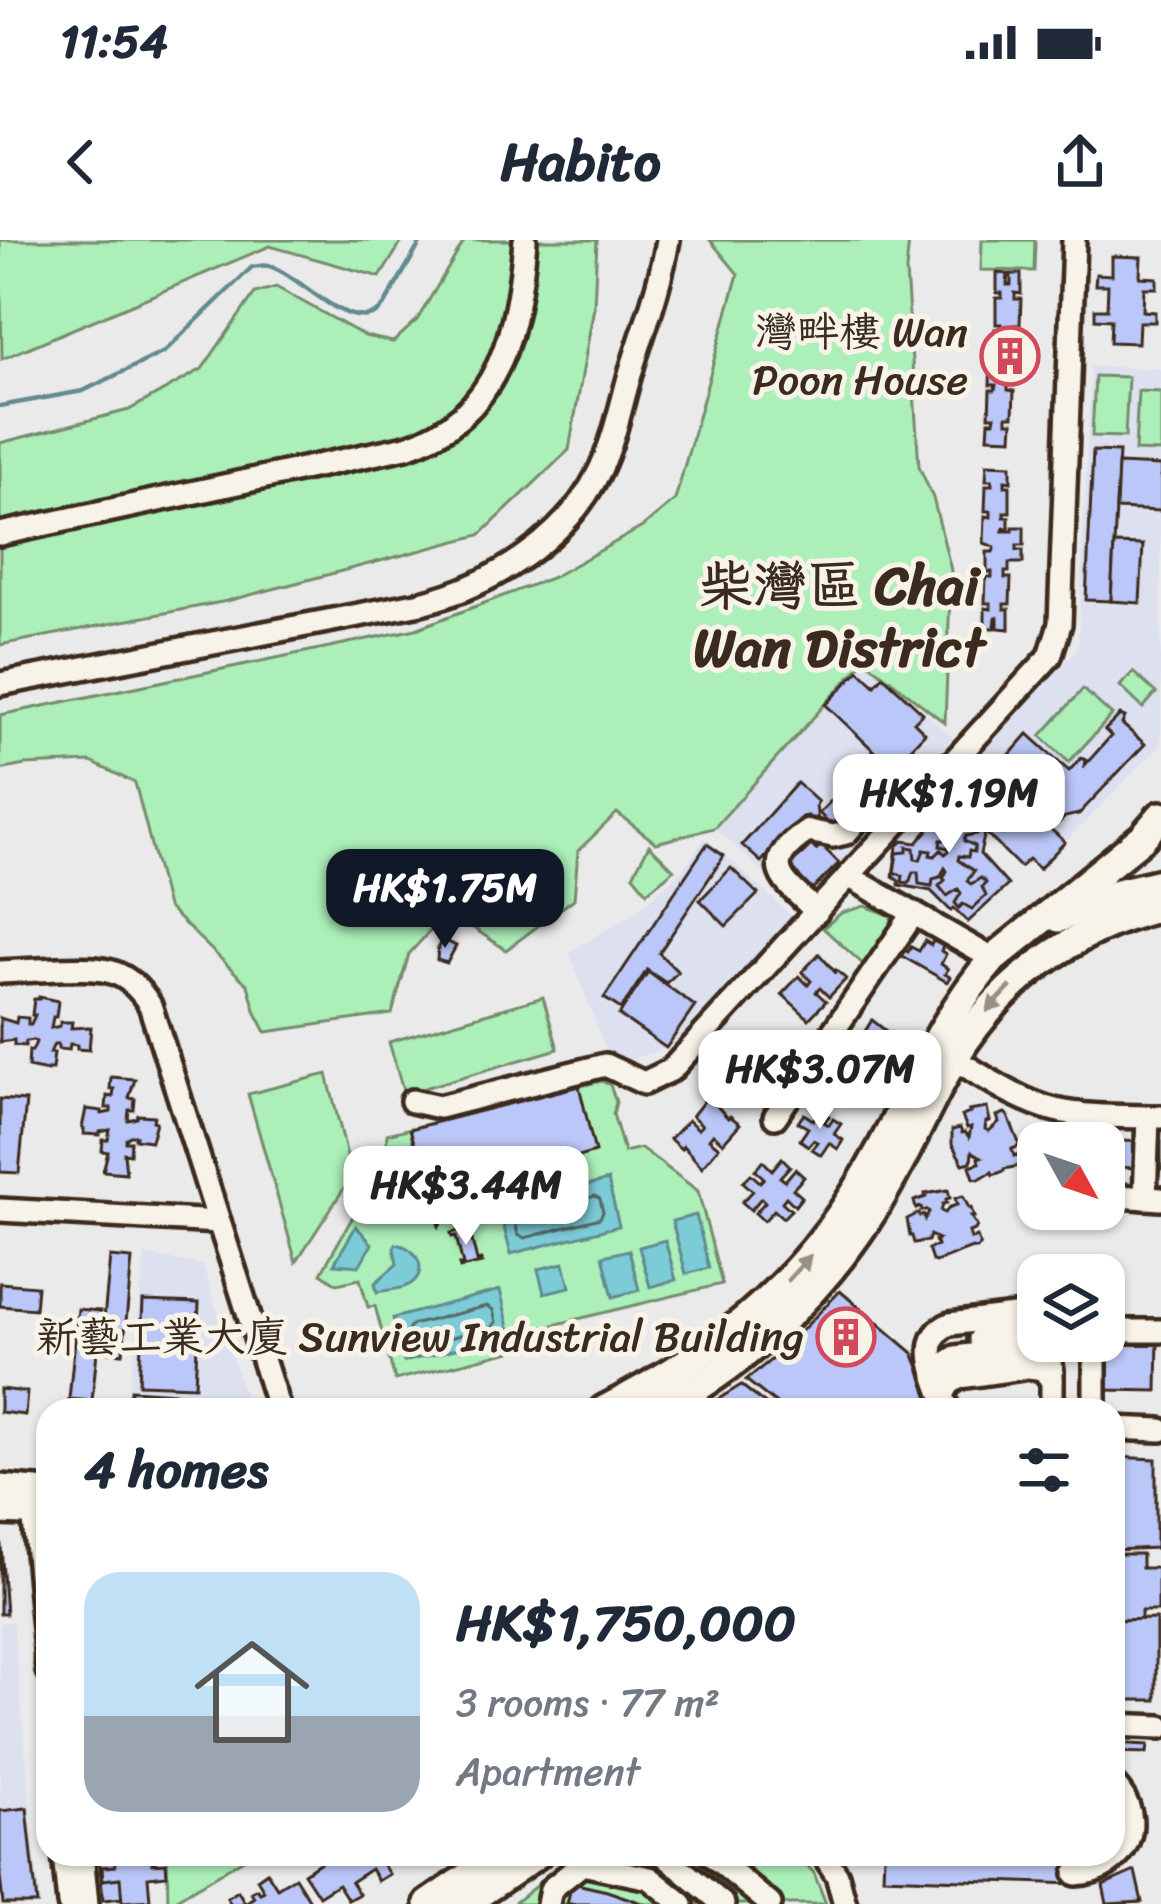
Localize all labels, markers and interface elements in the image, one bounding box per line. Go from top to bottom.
text: 11:54 [60,2,168,82]
text: Habito [500,114,661,210]
icon: back [48,129,114,195]
icon: share [1047,129,1113,195]
place label: 灣畔樓 Wan Poon House [752,295,968,417]
building icon: 灣畔樓 Wan Poon House [979,325,1041,387]
district label: 柴灣區 Chai Wan District [693,538,988,696]
pin: HK$1.19M [825,754,1073,856]
text: HK$1.19M [860,758,1038,827]
pin: HK$1.75M [321,849,569,951]
text: HK$1.75M [353,853,537,922]
one-way arrow [986,984,1014,1013]
pin: HK$3.07M [696,1030,944,1132]
text: HK$3.07M [725,1034,915,1103]
north arrow [1017,1122,1125,1230]
map controls [1017,1122,1125,1362]
pin: HK$3.44M [342,1146,590,1248]
text: HK$3.44M [370,1150,562,1219]
one-way arrow [785,1253,812,1283]
button: layers [1017,1254,1125,1362]
place label: 新藝工業大廈 Sunview Industrial Building [36,1300,804,1374]
building icon: 新藝工業大廈 Sunview Industrial Building [815,1306,877,1368]
text: 4 homes [84,1425,268,1515]
icon: filters [1011,1437,1077,1503]
text: HK$1,750,000 [456,1578,796,1668]
icon: home [180,1620,324,1764]
text: 3 rooms · 77 m² [456,1668,720,1737]
text: Apartment [456,1737,640,1806]

